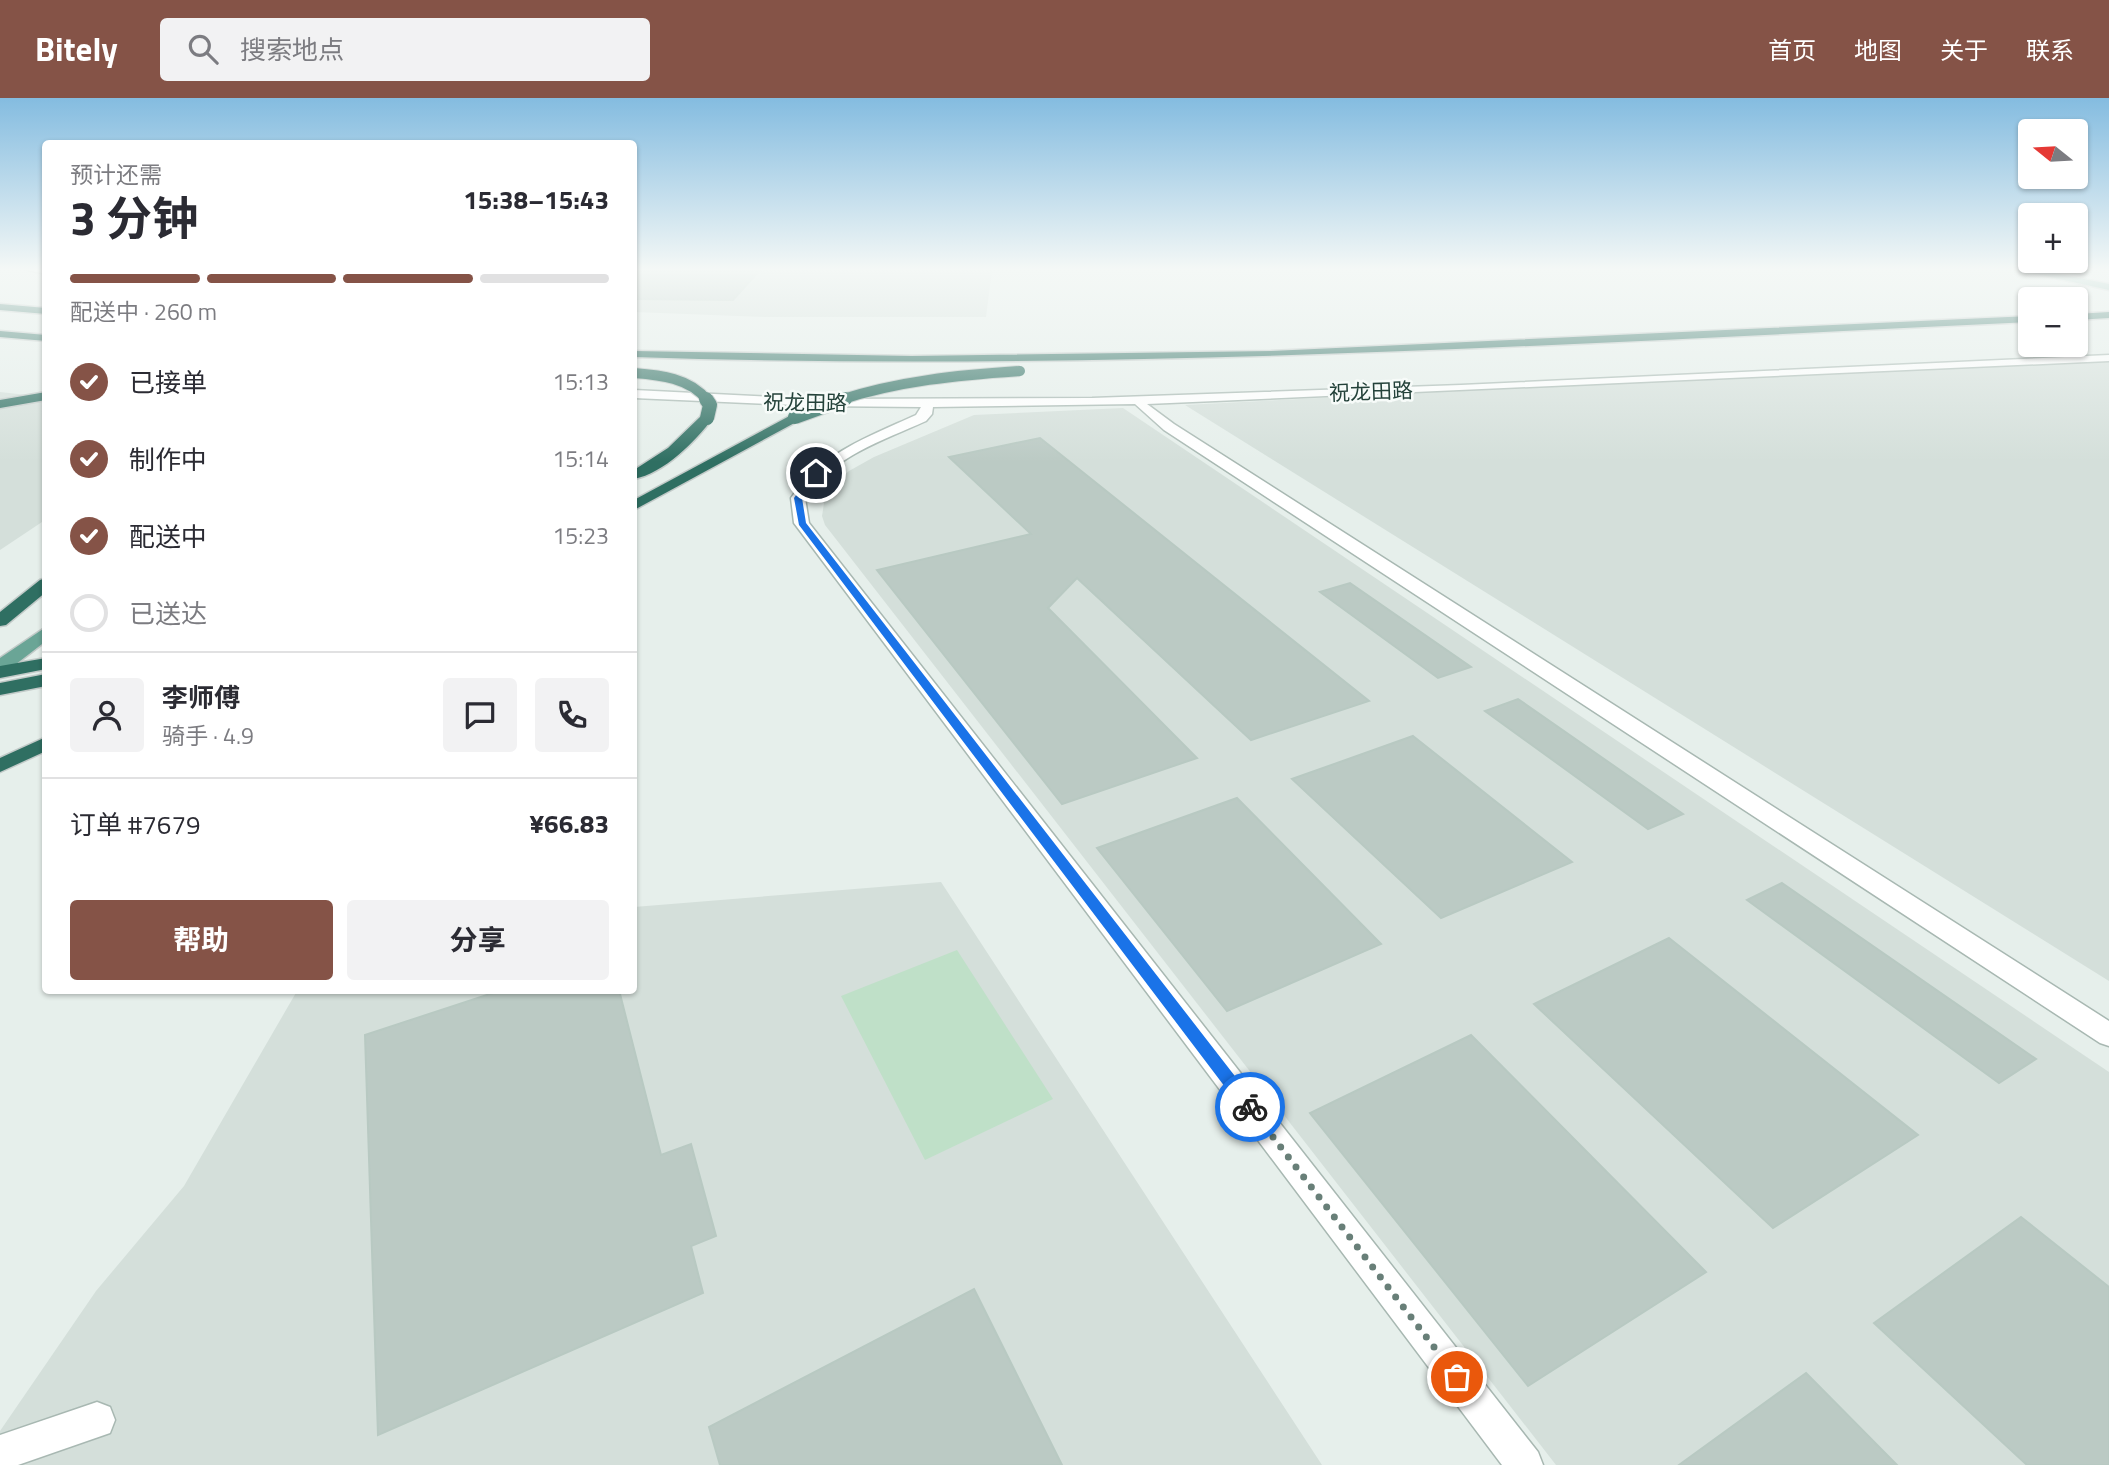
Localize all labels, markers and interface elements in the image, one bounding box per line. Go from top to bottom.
search box [160,18,650,81]
text: Bitely [35,24,118,74]
icon: search [184,30,222,68]
text: 搜索地点 [240,30,344,69]
text: 首页 [1768,32,1816,68]
text: 地图 [1854,32,1902,68]
text: 关于 [1940,32,1988,68]
text: 联系 [2026,32,2074,68]
north arrow [2018,119,2088,189]
map controls [2018,119,2088,357]
text: 预计还需 [70,157,162,192]
text: 15:38–15:43 [463,180,609,219]
text: 3 分钟 [70,183,198,253]
button: + [2018,203,2088,273]
button: − [2018,287,2088,357]
text: 配送中 · 260 m [70,294,217,329]
icon: check [70,363,108,401]
text: 已接单 [129,363,207,402]
text: 15:13 [552,364,609,399]
street label: 祝龙田路 [1328,374,1413,408]
street label: 祝龙田路 [763,385,847,419]
icon: check [70,440,108,478]
text: 制作中 [129,440,207,479]
text: 15:14 [552,441,609,476]
pin [786,443,846,503]
icon: home [797,454,835,492]
icon: check [70,517,108,555]
text: 配送中 [129,517,207,556]
text: 15:23 [552,518,609,553]
text: 已送达 [129,594,207,633]
button: person [70,678,144,752]
text: 李师傅 [162,678,240,717]
button: chat [443,678,517,752]
button: phone [535,678,609,752]
text: 骑手 · 4.9 [162,718,254,753]
text: ¥66.83 [530,804,609,843]
text: 订单 #7679 [70,805,201,844]
button: 帮助 [70,900,333,980]
button: 分享 [347,900,609,980]
courier [1215,1072,1285,1142]
icon: bike [1231,1088,1269,1126]
pin [1427,1347,1487,1407]
icon: bag [1438,1358,1476,1396]

